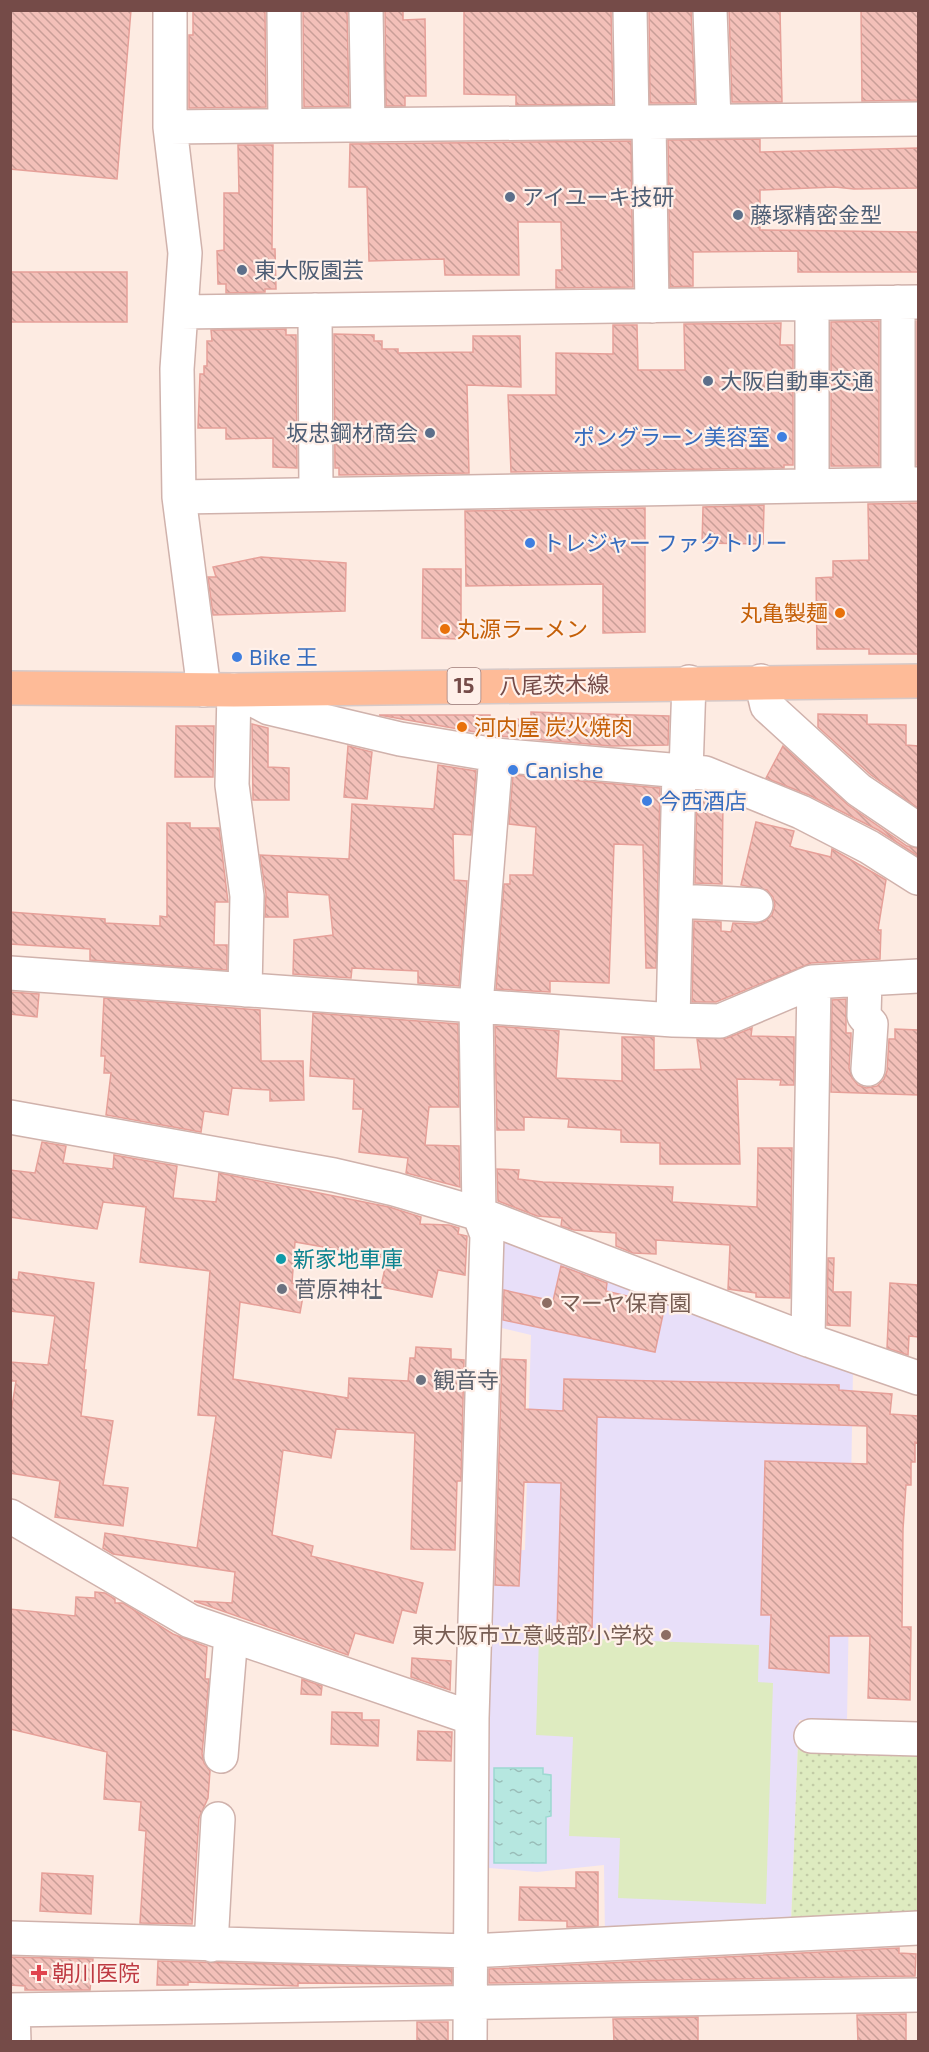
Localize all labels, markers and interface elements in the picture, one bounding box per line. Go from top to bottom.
place label: アイユーキ技研 [522,183,674,209]
marker: アイユーキ技研 [503,190,517,204]
place label: 藤塚精密金型 [750,201,882,227]
marker: 藤塚精密金型 [731,208,745,222]
place label: 東大阪園芸 [254,256,364,282]
marker: 東大阪園芸 [235,263,249,277]
place label: 大阪自動車交通 [720,367,874,393]
marker: 大阪自動車交通 [701,374,715,388]
place label: 坂忠鋼材商会 [286,419,418,445]
place label: ポングラーン美容室 [573,423,770,449]
marker: 坂忠鋼材商会 [423,426,437,440]
marker: ポングラーン美容室 [775,430,789,444]
place label: トレジャー ファクトリー [542,529,788,555]
marker: トレジャー ファクトリー [523,536,537,550]
place label: 丸亀製麺 [740,599,828,625]
marker: 丸亀製麺 [833,606,847,620]
place label: 丸源ラーメン [457,615,588,641]
marker: 丸源ラーメン [438,622,452,636]
place label: Bike 王 [249,643,318,669]
marker: Bike 王 [230,650,244,664]
road number: 15 [448,668,480,704]
street label: 八尾茨木線 [499,670,609,698]
place label: 河内屋 炭火焼肉 [474,713,633,739]
marker: 河内屋 炭火焼肉 [455,720,469,734]
place label: Canishe [525,756,604,782]
marker: Canishe [506,763,520,777]
place label: 今西酒店 [659,787,747,813]
marker: 今西酒店 [640,794,654,808]
place label: 新家地車庫 [293,1245,403,1271]
marker: 新家地車庫 [274,1252,288,1266]
place label: 菅原神社 [294,1275,382,1301]
marker: 菅原神社 [275,1282,289,1296]
place label: マーヤ保育園 [559,1289,691,1315]
marker: マーヤ保育園 [540,1296,554,1310]
place label: 観音寺 [433,1366,499,1392]
marker: 観音寺 [414,1373,428,1387]
place label: 東大阪市立意岐部小学校 [412,1621,654,1647]
marker: 東大阪市立意岐部小学校 [659,1628,673,1642]
place label: 朝川医院 [52,1959,140,1985]
marker: 朝川医院 [30,1964,48,1982]

